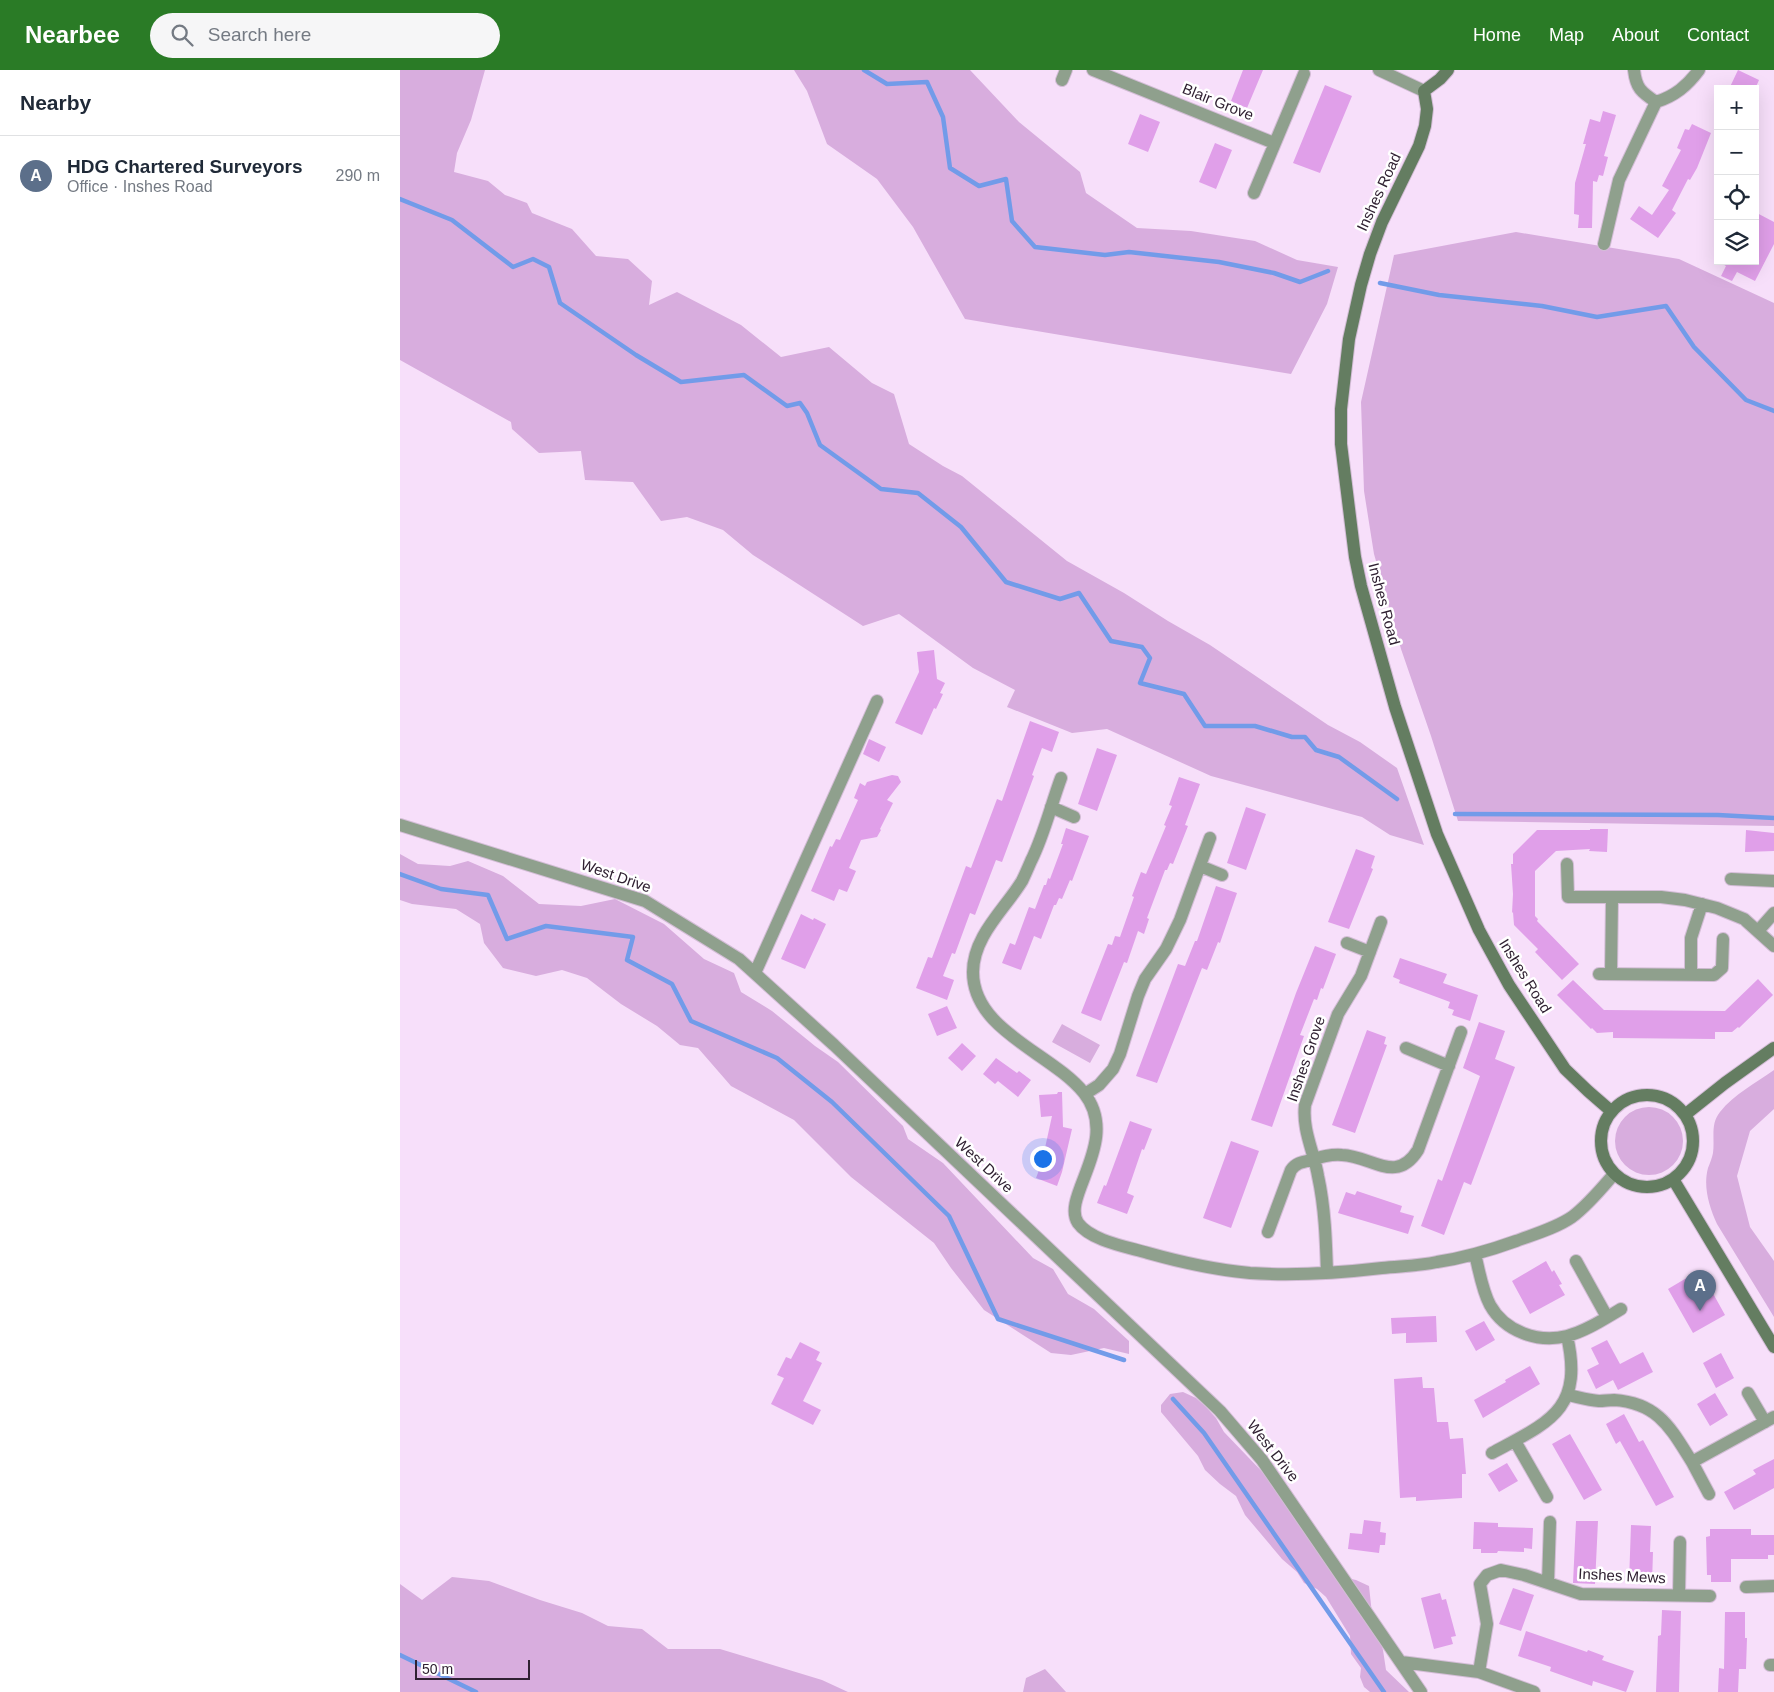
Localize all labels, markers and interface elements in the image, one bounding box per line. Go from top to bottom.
search box [150,13,500,58]
text: Nearbee [25,21,120,48]
icon: search [168,21,196,49]
text: Search here [208,24,311,45]
text: Home [1473,25,1521,45]
text: Map [1549,25,1584,45]
text: About [1612,25,1659,45]
text: Contact [1687,25,1749,45]
street label: Blair Grove [1180,80,1256,123]
map controls [1714,85,1759,265]
button: + [1714,85,1759,130]
text: Nearby [20,91,91,114]
button: − [1714,130,1759,175]
street label: Inshes Road [1353,150,1404,234]
text: HDG Chartered Surveyors [67,156,302,177]
text: A [30,167,42,184]
text: 290 m [336,167,380,184]
button: locate [1714,175,1759,220]
text: Office · Inshes Road [67,178,213,195]
button: layers [1714,220,1759,265]
street label: Inshes Road [1365,561,1404,647]
street label: West Drive [579,856,653,895]
street label: Inshes Road [1496,936,1555,1016]
street label: Inshes Grove [1283,1014,1328,1104]
street label: West Drive [952,1133,1017,1196]
your location [1030,1146,1056,1172]
pin: A [1684,1270,1716,1311]
street label: West Drive [1244,1417,1303,1485]
street label: Inshes Mews [1578,1565,1666,1586]
scale bar [415,1657,530,1680]
text: 50 m [422,1661,453,1677]

